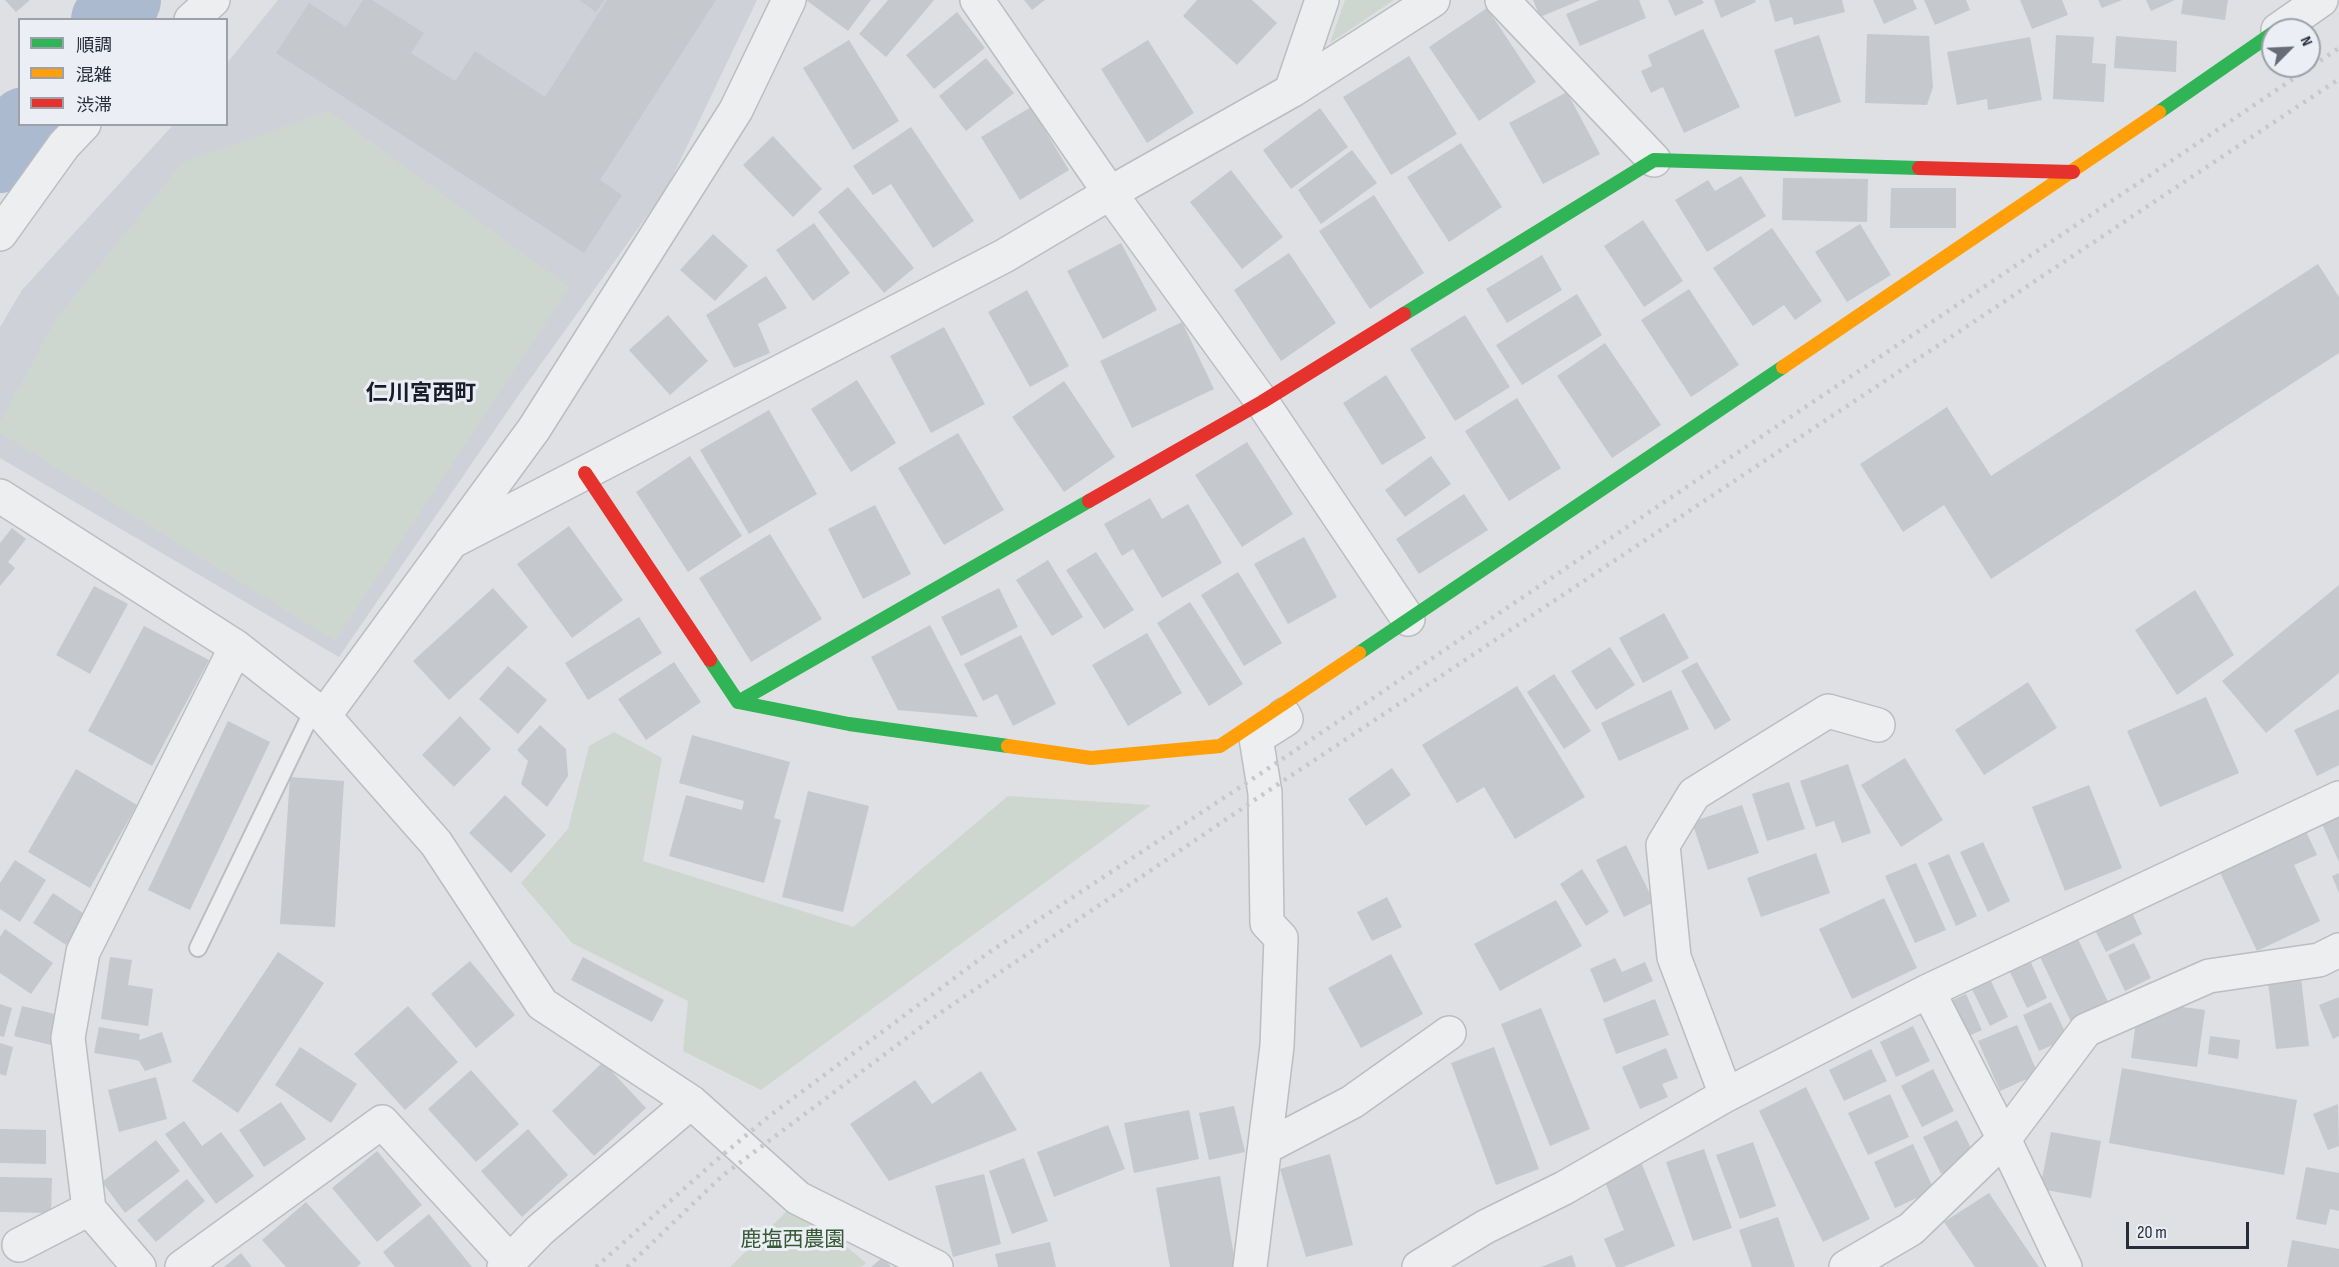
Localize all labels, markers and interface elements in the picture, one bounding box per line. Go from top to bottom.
legend [18,18,228,126]
north arrow [2261,18,2321,78]
text: N [2296,34,2316,49]
text: 順調 [76,35,112,56]
text: 混雑 [76,65,112,86]
text: 渋滞 [76,95,112,116]
district label: 仁川宮西町 [366,381,476,407]
scale bar [2129,1210,2252,1248]
text: 20 m [2137,1222,2167,1243]
park label: 鹿塩西農園 [741,1228,845,1254]

